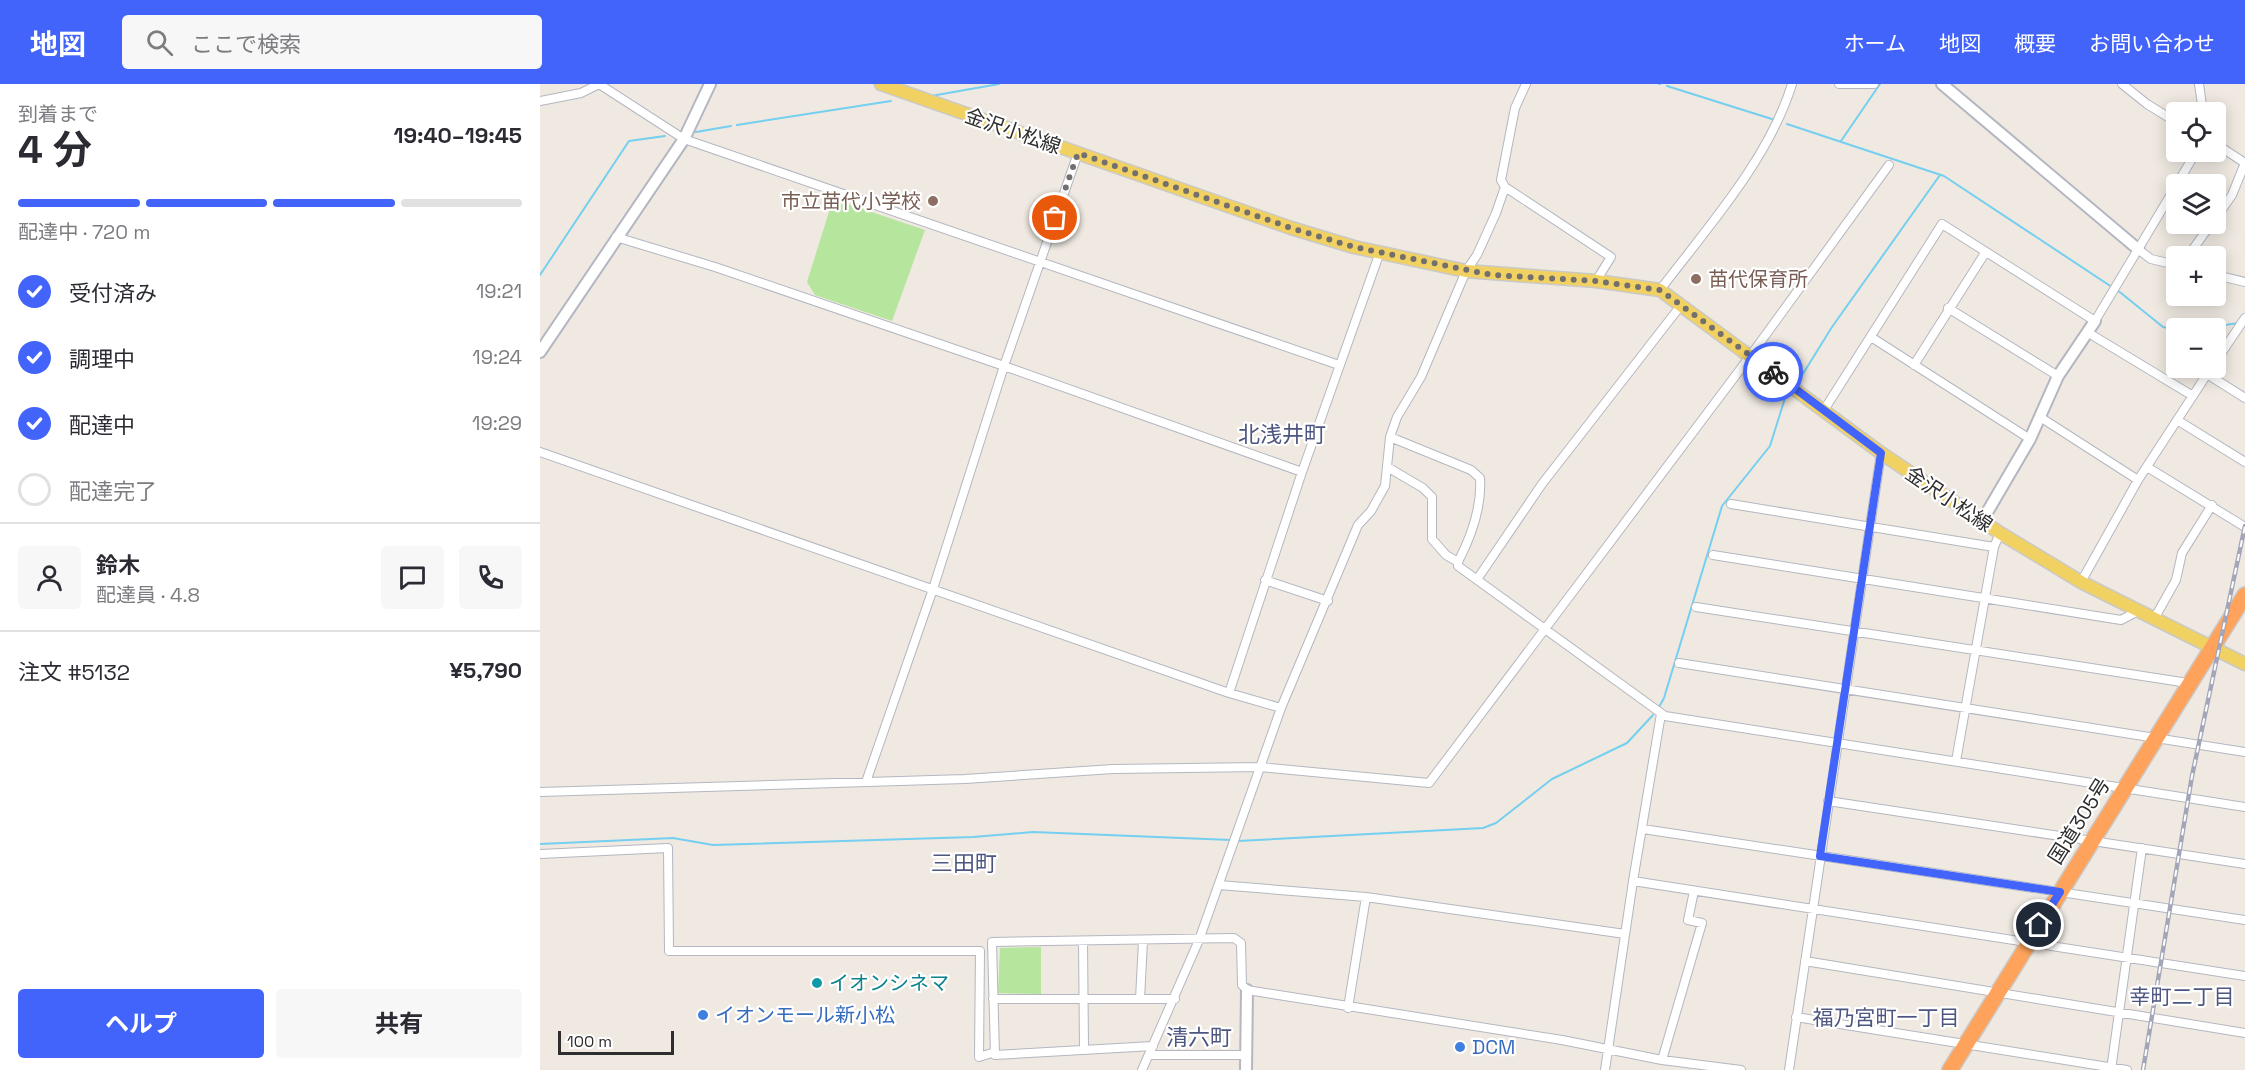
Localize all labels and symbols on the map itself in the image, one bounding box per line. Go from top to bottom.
street label: 金沢小松線 [961,102,1065,160]
place label: 市立苗代小学校 [781,188,921,214]
pin [1029,192,1080,243]
marker: 市立苗代小学校 [926,194,940,208]
place label: 苗代保育所 [1708,266,1808,292]
marker: 苗代保育所 [1689,272,1703,286]
courier [1743,342,1803,402]
district label: 北浅井町 [1238,420,1326,448]
street label: 金沢小松線 [1900,460,1998,538]
street label: 国道305号 [2042,773,2116,869]
district label: 三田町 [931,849,997,877]
pin [2013,899,2064,950]
place label: イオンシネマ [829,970,949,996]
marker: イオンシネマ [810,976,824,990]
district label: 幸町二丁目 [2130,983,2235,1010]
place label: イオンモール新小松 [715,1002,895,1028]
district label: 福乃宮町一丁目 [1813,1004,1960,1031]
marker: イオンモール新小松 [696,1008,710,1022]
district label: 清六町 [1166,1023,1232,1051]
scale bar [558,1028,674,1056]
place label: DCM [1472,1034,1515,1060]
marker: DCM [1453,1040,1467,1054]

